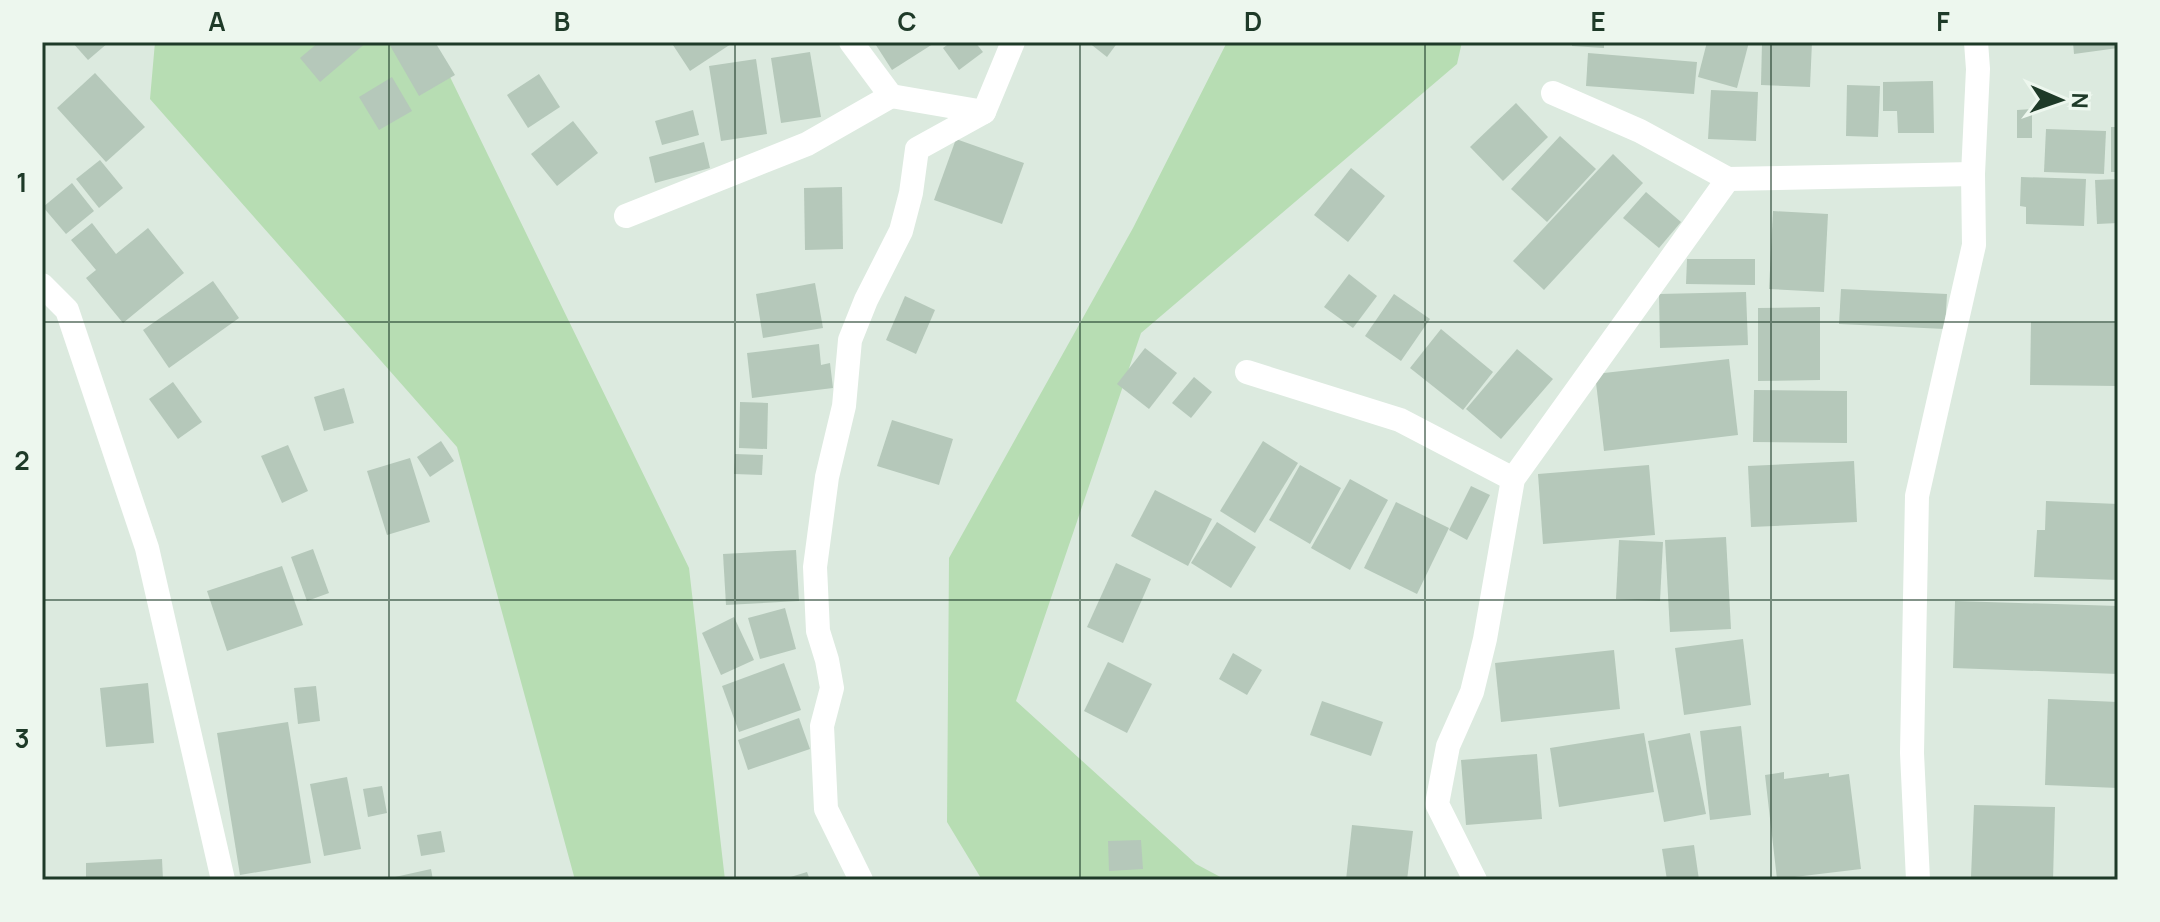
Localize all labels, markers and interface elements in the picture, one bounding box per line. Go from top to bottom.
text: A [208,3,226,39]
text: B [554,3,570,39]
text: C [897,3,917,39]
text: D [1244,3,1262,39]
text: E [1590,3,1606,39]
text: F [1936,3,1950,39]
north arrow [2020,60,2100,140]
text: N [2065,92,2095,109]
text: 1 [16,164,28,200]
text: 2 [14,442,30,478]
text: 3 [14,720,30,756]

